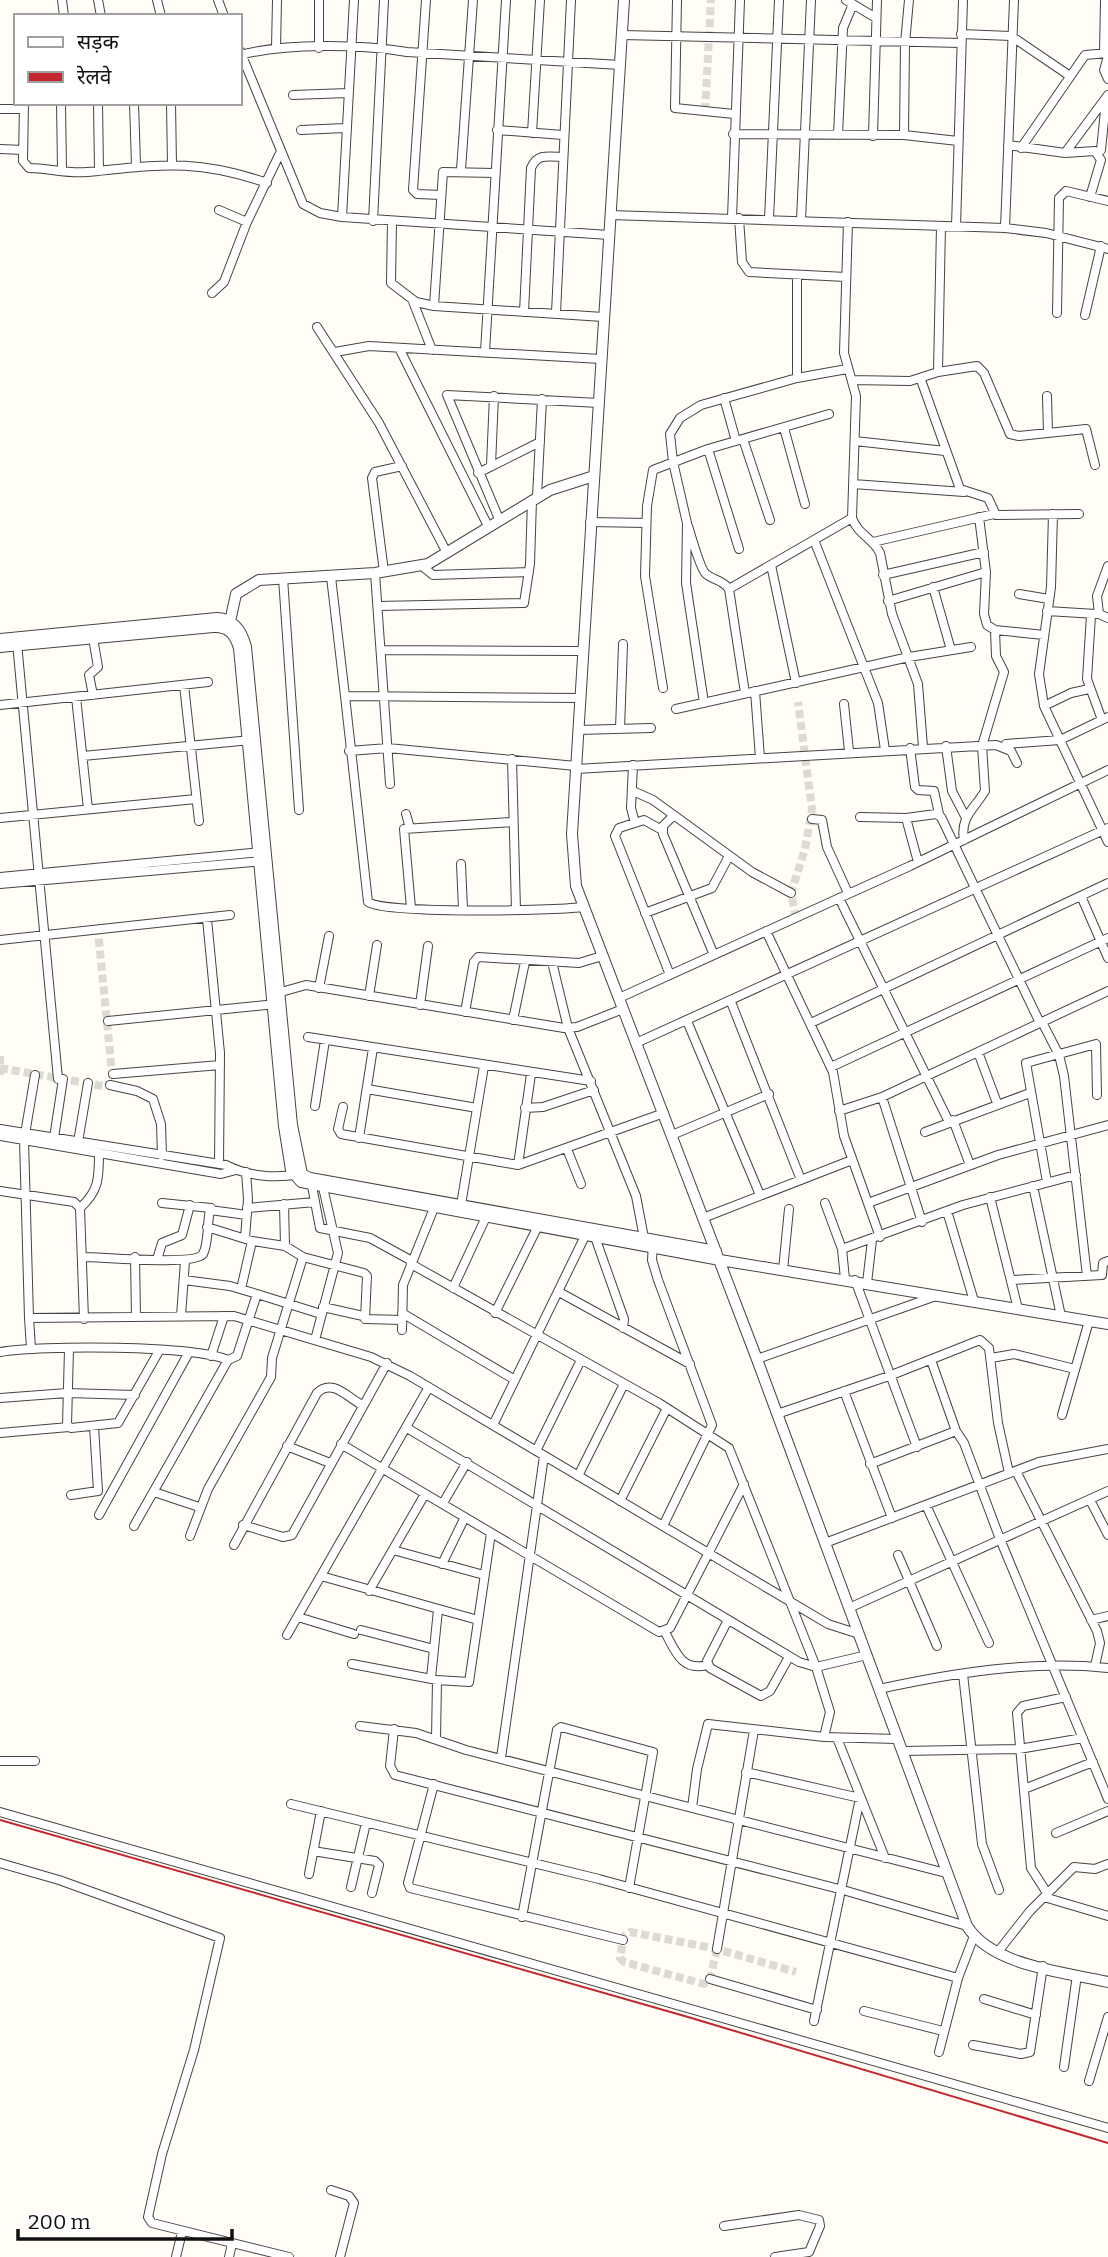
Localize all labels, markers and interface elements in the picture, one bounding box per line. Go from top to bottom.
legend [14,14,242,105]
text: सड़क [77,29,119,55]
text: रेलवे [76,64,112,90]
scale bar [18,2198,231,2242]
text: 200 m [28,2209,91,2235]

